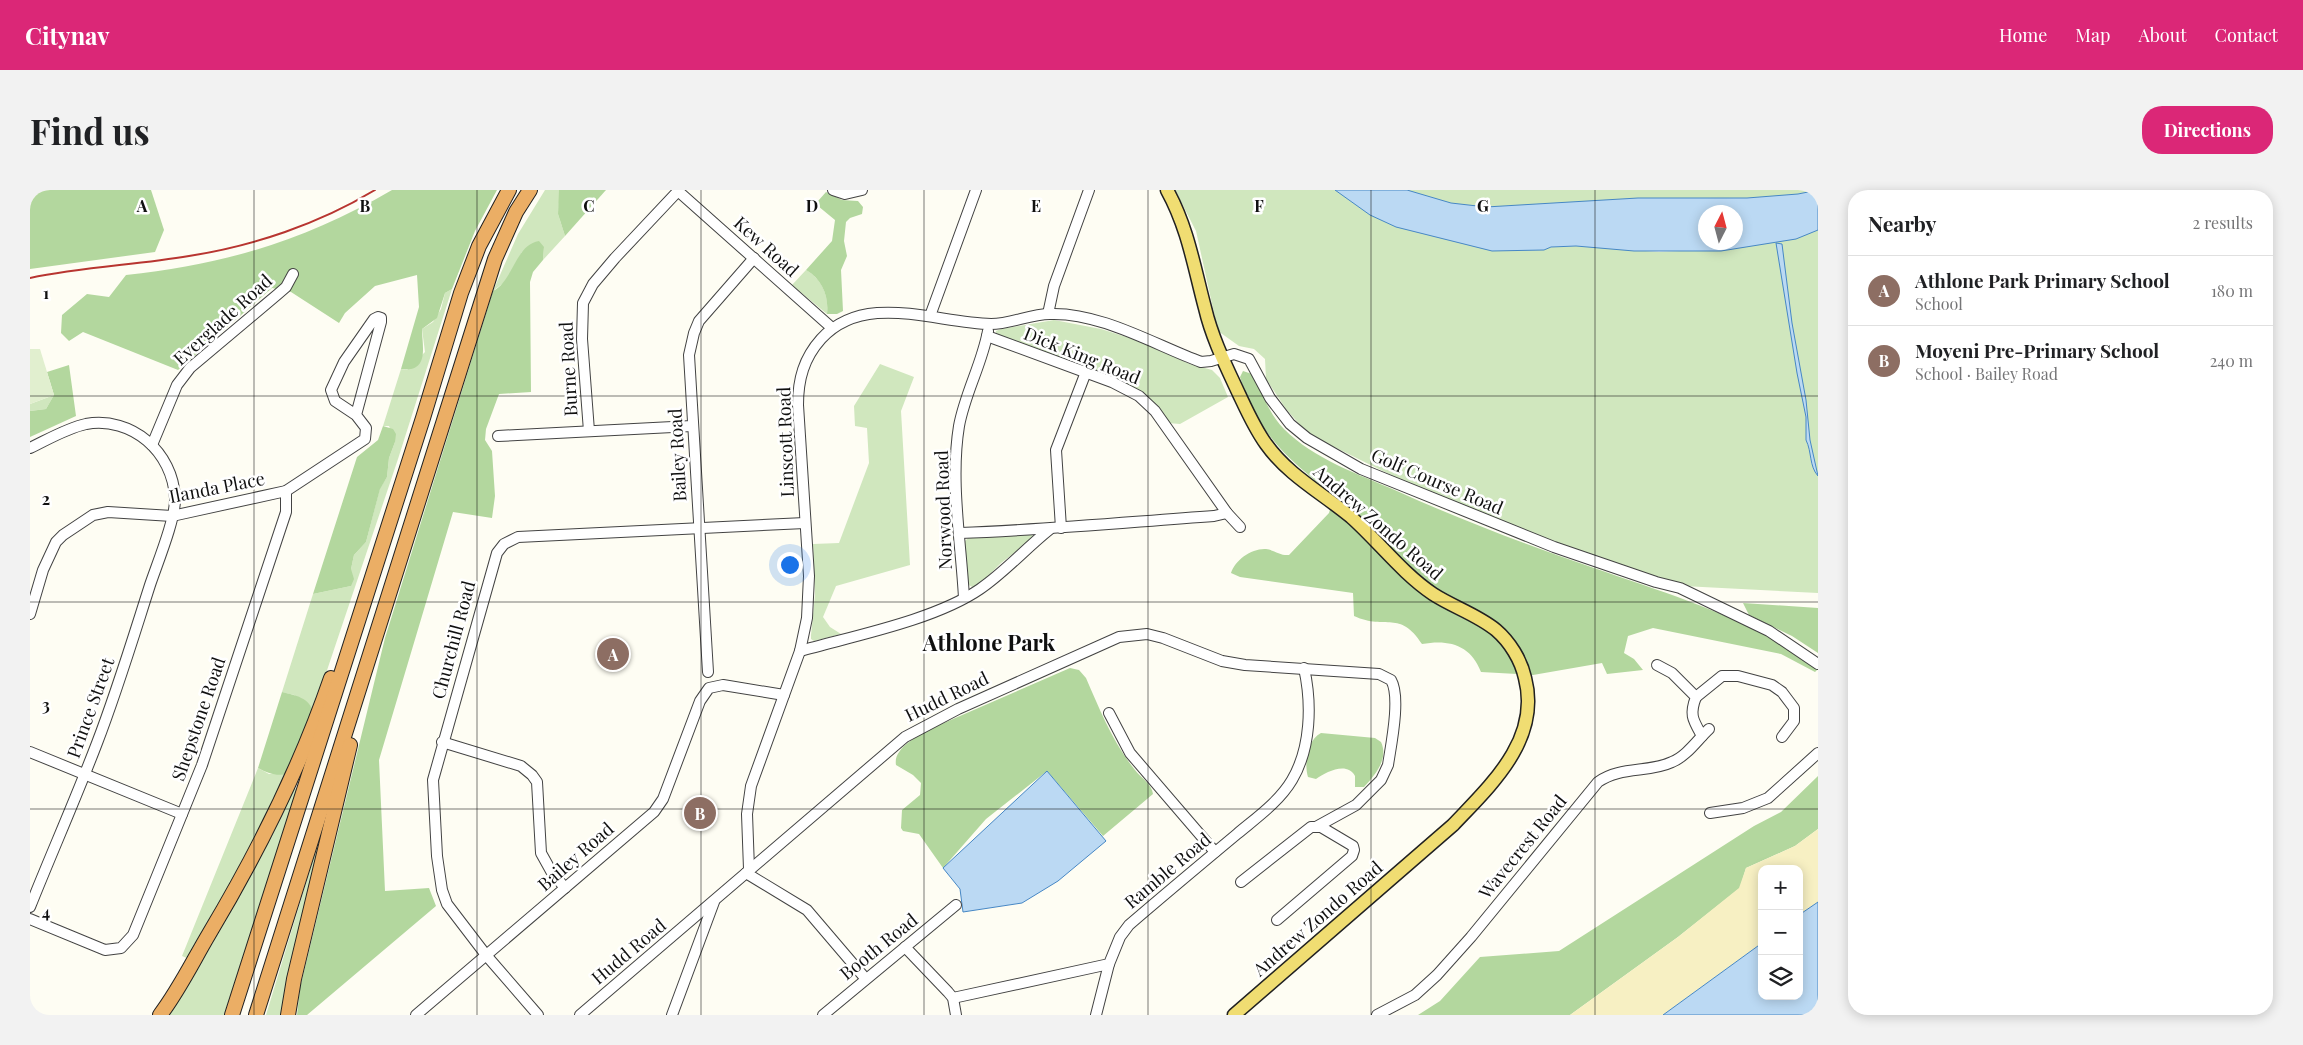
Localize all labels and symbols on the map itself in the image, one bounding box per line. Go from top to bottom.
text: A [136,195,148,216]
text: B [360,195,371,216]
text: C [583,195,595,216]
text: D [806,195,818,216]
text: E [1031,195,1041,216]
text: F [1254,195,1264,216]
text: G [1477,195,1489,216]
north arrow [1698,205,1743,250]
street label: Kew Road [729,211,805,282]
street label: Everglade Road [168,268,277,370]
text: 1 [43,282,49,303]
street label: Burne Road [554,320,582,417]
street label: Dick King Road [1020,321,1145,390]
street label: Linscott Road [771,386,799,498]
street label: Bailey Road [663,407,691,502]
street label: Golf Course Road [1368,442,1508,520]
street label: Norwood Road [929,449,957,570]
street label: Andrew Zondo Road [1308,459,1449,585]
street label: Ilanda Place [167,466,267,508]
text: 2 [42,488,50,509]
your location [777,552,803,578]
street label: Churchill Road [426,577,480,701]
district label: Athlone Park [922,627,1055,657]
pin: A [597,635,629,673]
street label: Shepstone Road [166,653,231,784]
street label: Prince Street [61,654,120,761]
street label: Hudd Road [901,665,993,727]
text: 3 [42,694,50,715]
street label: Wavecrest Road [1472,789,1572,904]
pin: B [684,794,716,832]
street label: Bailey Road [532,816,619,896]
street label: Ramble Road [1119,827,1216,914]
street label: Andrew Zondo Road [1247,855,1388,982]
text: 4 [42,901,50,922]
street label: Booth Road [835,907,923,985]
street label: Hudd Road [586,913,671,989]

